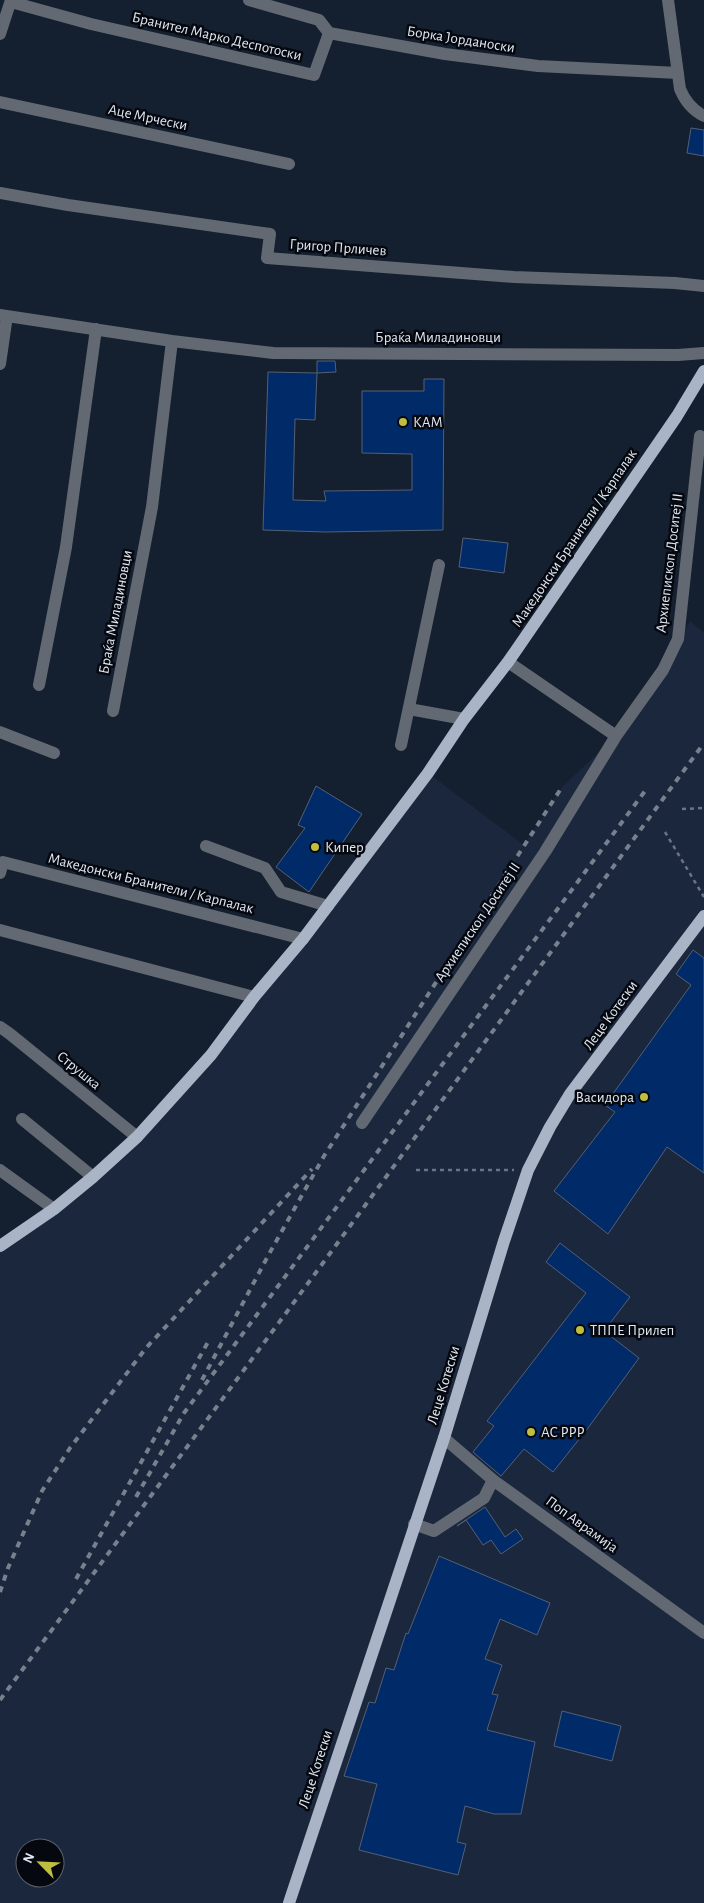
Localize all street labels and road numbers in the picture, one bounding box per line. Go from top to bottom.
street label: Бранител Марко Деспотоски [131,10,303,63]
street label: Борка Јорданоски [406,24,516,55]
street label: Аце Мрчески [107,102,189,133]
street label: Григор Прличев [289,237,387,258]
street label: Браќа Миладиновци [375,330,501,345]
street label: Македонски Бранители / Карпалак [509,446,640,630]
street label: Архиепископ Доситеј II [653,492,685,634]
street label: Браќа Миладиновци [96,549,135,675]
street label: Македонски Бранители / Карпалак [47,851,255,916]
street label: Архиепископ Доситеј II [432,860,523,985]
street label: Леце Котески [580,978,640,1053]
street label: Струшка [54,1048,103,1092]
street label: Леце Котески [424,1344,463,1426]
street label: Поп Аврамија [543,1493,621,1556]
street label: Леце Котески [296,1728,335,1810]

